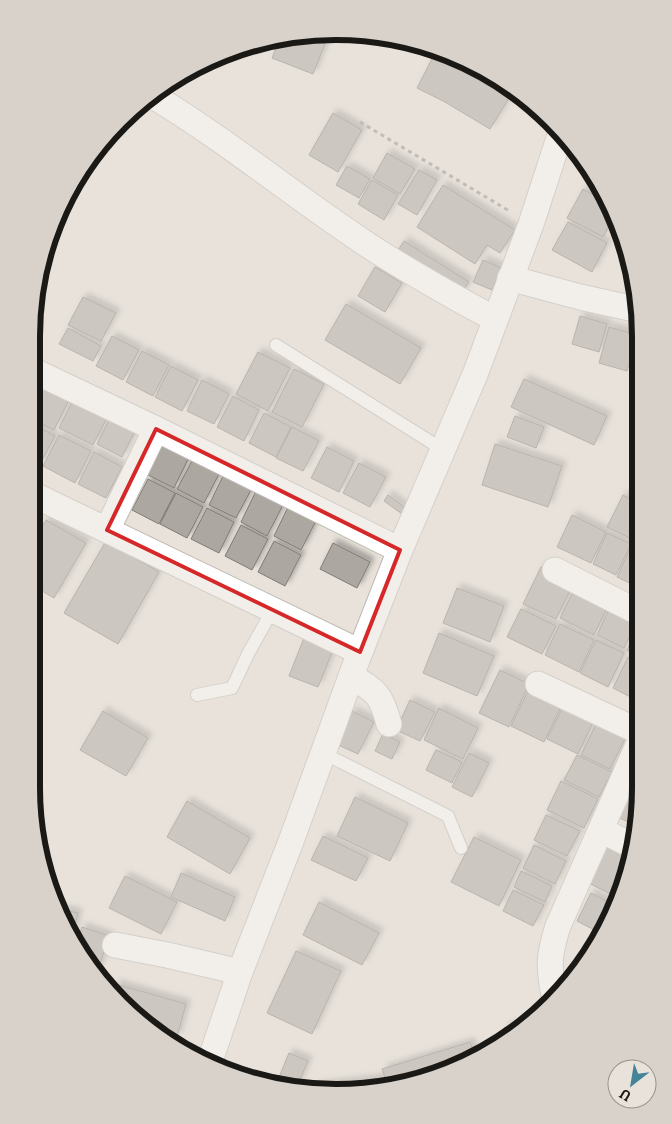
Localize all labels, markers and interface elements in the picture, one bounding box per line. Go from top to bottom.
north arrow [607,1059,657,1109]
text: U [616,1084,634,1105]

